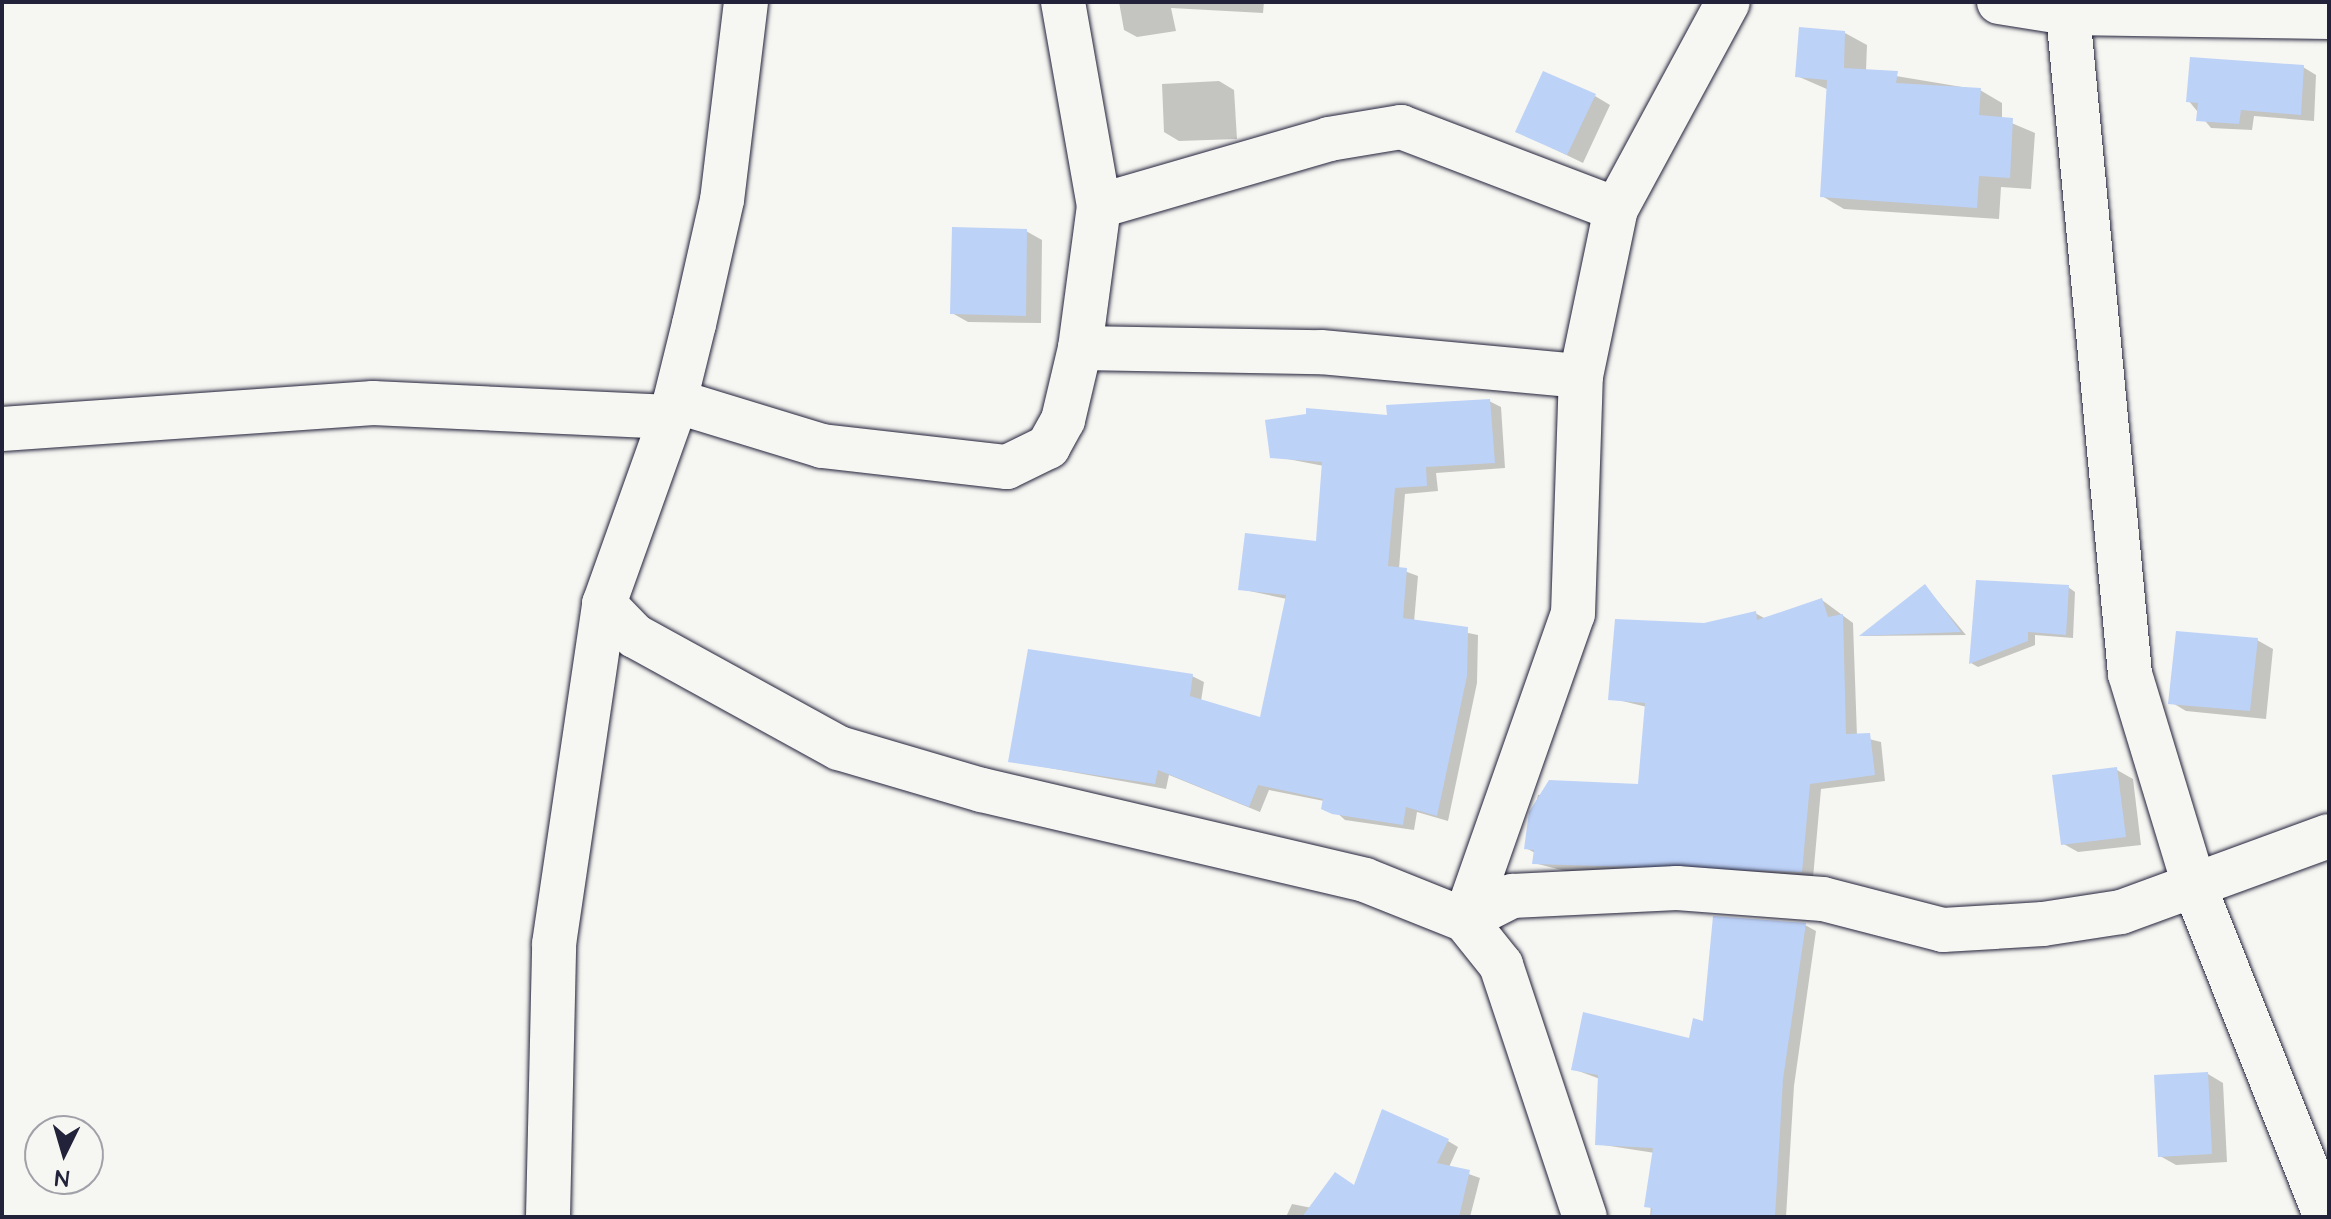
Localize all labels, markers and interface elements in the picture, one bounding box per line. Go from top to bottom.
north arrow [24,1115,104,1195]
text: N [54,1161,70,1193]

